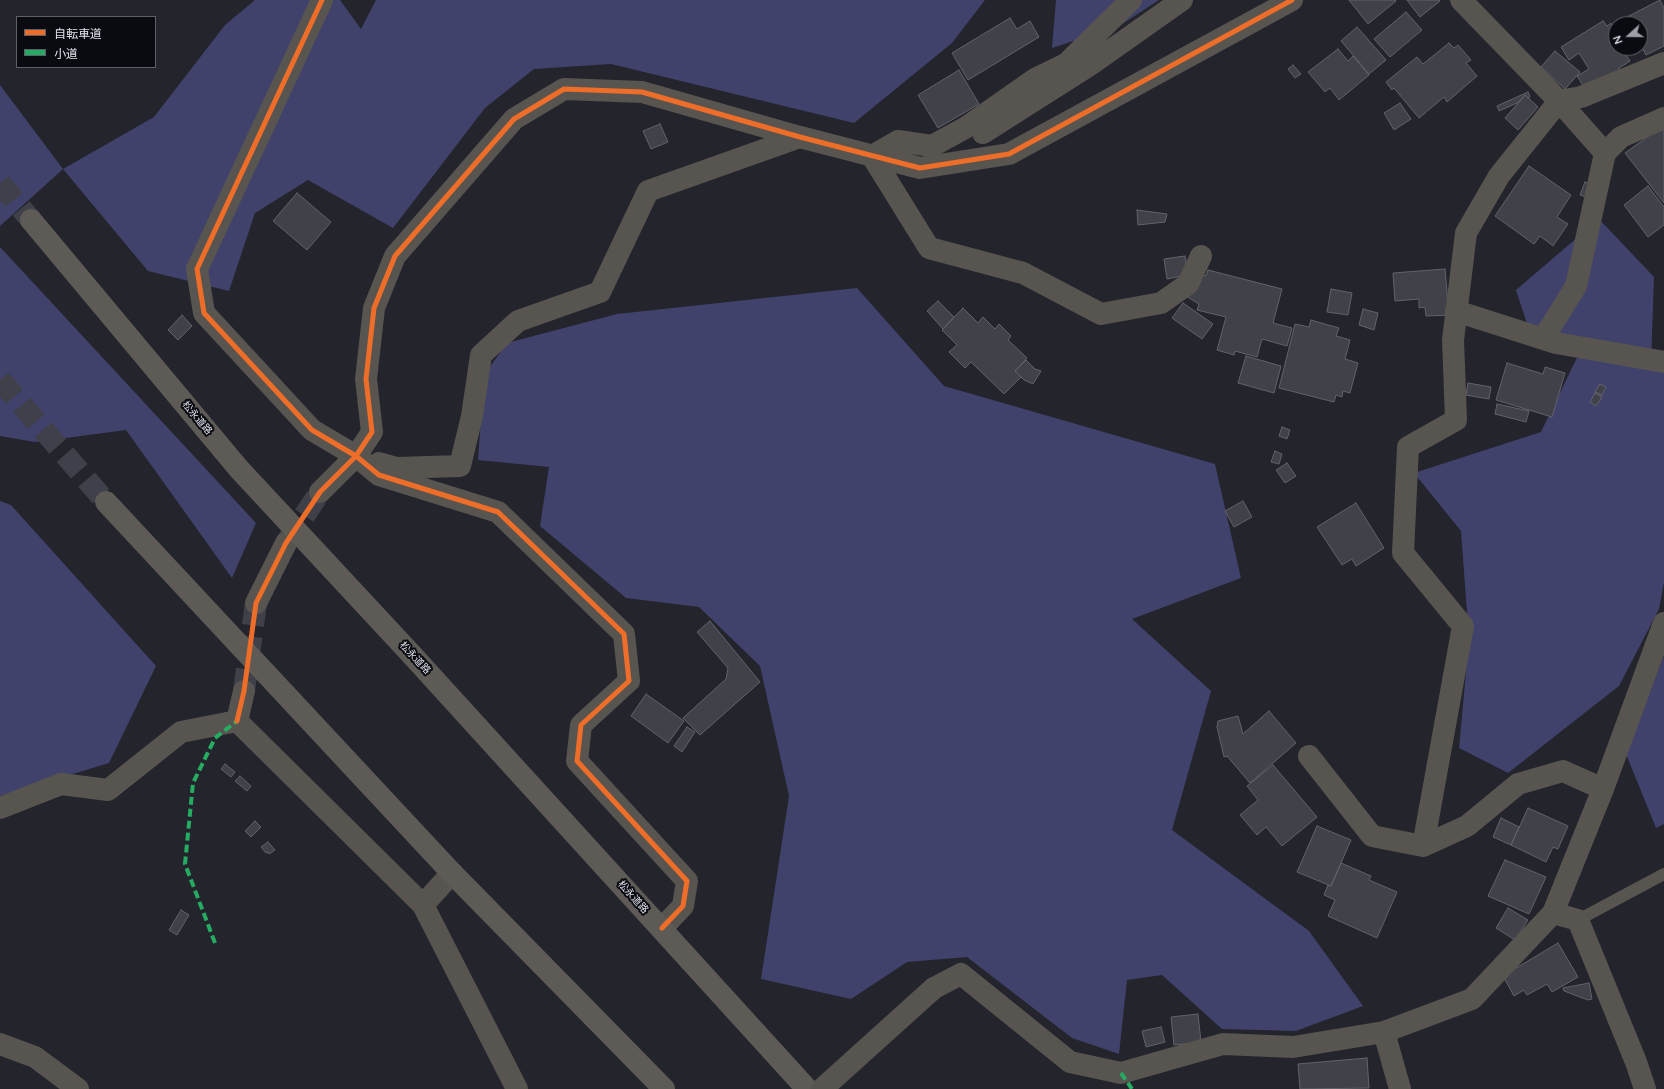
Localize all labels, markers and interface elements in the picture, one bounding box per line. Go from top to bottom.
legend [16,16,156,68]
north arrow [1608,16,1648,56]
text: 自転車道 [54,26,102,41]
text: N [1610,34,1626,46]
text: 小道 [54,46,78,61]
street label: 松永道路 [180,399,214,437]
street label: 松永道路 [397,639,433,677]
street label: 松永道路 [615,878,651,916]

